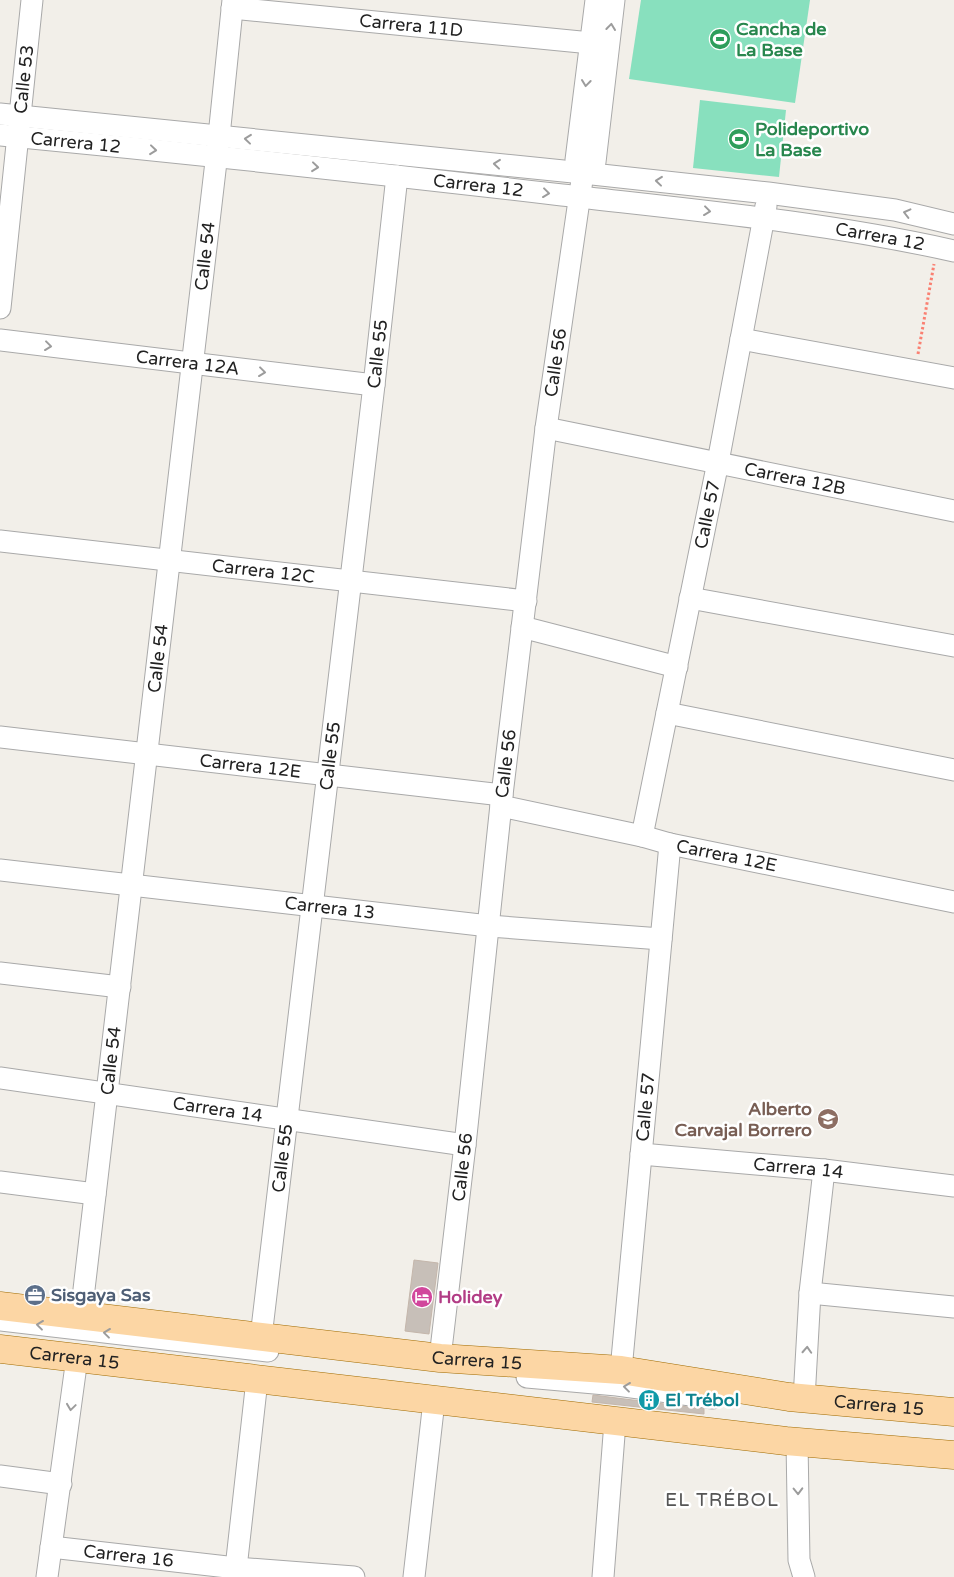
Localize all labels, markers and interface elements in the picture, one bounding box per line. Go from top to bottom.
street label: Carrera 11D [358,9,464,41]
place label: Cancha de La Base [736,18,827,61]
one-way arrow [605,23,616,31]
sports icon: Cancha de La Base [708,27,732,51]
street label: Calle 53 [9,44,38,115]
one-way arrow [581,80,592,88]
place label: Polideportivo La Base [755,118,869,161]
street label: Carrera 12 [29,127,122,158]
sports icon: Polideportivo La Base [727,127,751,151]
one-way arrow [244,134,252,145]
one-way arrow [149,144,157,155]
one-way arrow [493,159,501,170]
one-way arrow [311,161,319,172]
street label: Carrera 12 [432,169,525,201]
one-way arrow [654,176,662,187]
one-way arrow [542,187,550,198]
one-way arrow [703,205,711,216]
one-way arrow [903,208,911,218]
street label: Carrera 12 [834,218,927,255]
street label: Calle 54 [190,221,220,292]
street label: Calle 55 [363,318,392,389]
street label: Calle 56 [540,327,571,399]
one-way arrow [45,340,53,351]
street label: Carrera 12A [135,345,241,380]
one-way arrow [258,366,266,377]
street label: Carrera 12B [742,458,848,500]
street label: Calle 57 [690,479,725,551]
street label: Carrera 12C [211,554,316,588]
street label: Calle 54 [143,623,173,694]
street label: Calle 55 [315,720,345,792]
street label: Calle 56 [491,728,521,799]
street label: Carrera 12E [198,749,302,783]
street label: Carrera 12E [674,835,779,877]
street label: Carrera 13 [284,892,376,924]
street label: Calle 54 [96,1025,126,1096]
street label: Calle 57 [631,1072,660,1143]
street label: Carrera 14 [171,1092,264,1127]
place label: Alberto Carvajal Borrero [674,1098,812,1141]
school or university icon: Alberto Carvajal Borrero [816,1107,840,1131]
street label: Calle 55 [267,1123,297,1194]
street label: Calle 56 [447,1132,477,1203]
street label: Carrera 14 [752,1153,845,1183]
office icon: Sisgaya Sas [23,1283,47,1307]
place label: Sisgaya Sas [51,1284,151,1306]
hotel icon: Holidey [410,1285,434,1309]
place label: Holidey [438,1286,503,1308]
one-way arrow [36,1320,44,1331]
one-way arrow [102,1328,110,1339]
street label: Carrera 15 [28,1342,121,1374]
street label: Carrera 15 [430,1346,523,1374]
one-way arrow [802,1346,812,1354]
one-way arrow [623,1382,631,1393]
building icon: El Trébol [637,1388,661,1412]
place label: El Trébol [665,1389,739,1411]
street label: Carrera 15 [833,1390,925,1420]
one-way arrow [66,1403,77,1411]
one-way arrow [793,1487,803,1495]
district label: EL TRÉBOL [665,1489,779,1511]
street label: Carrera 16 [82,1540,175,1572]

